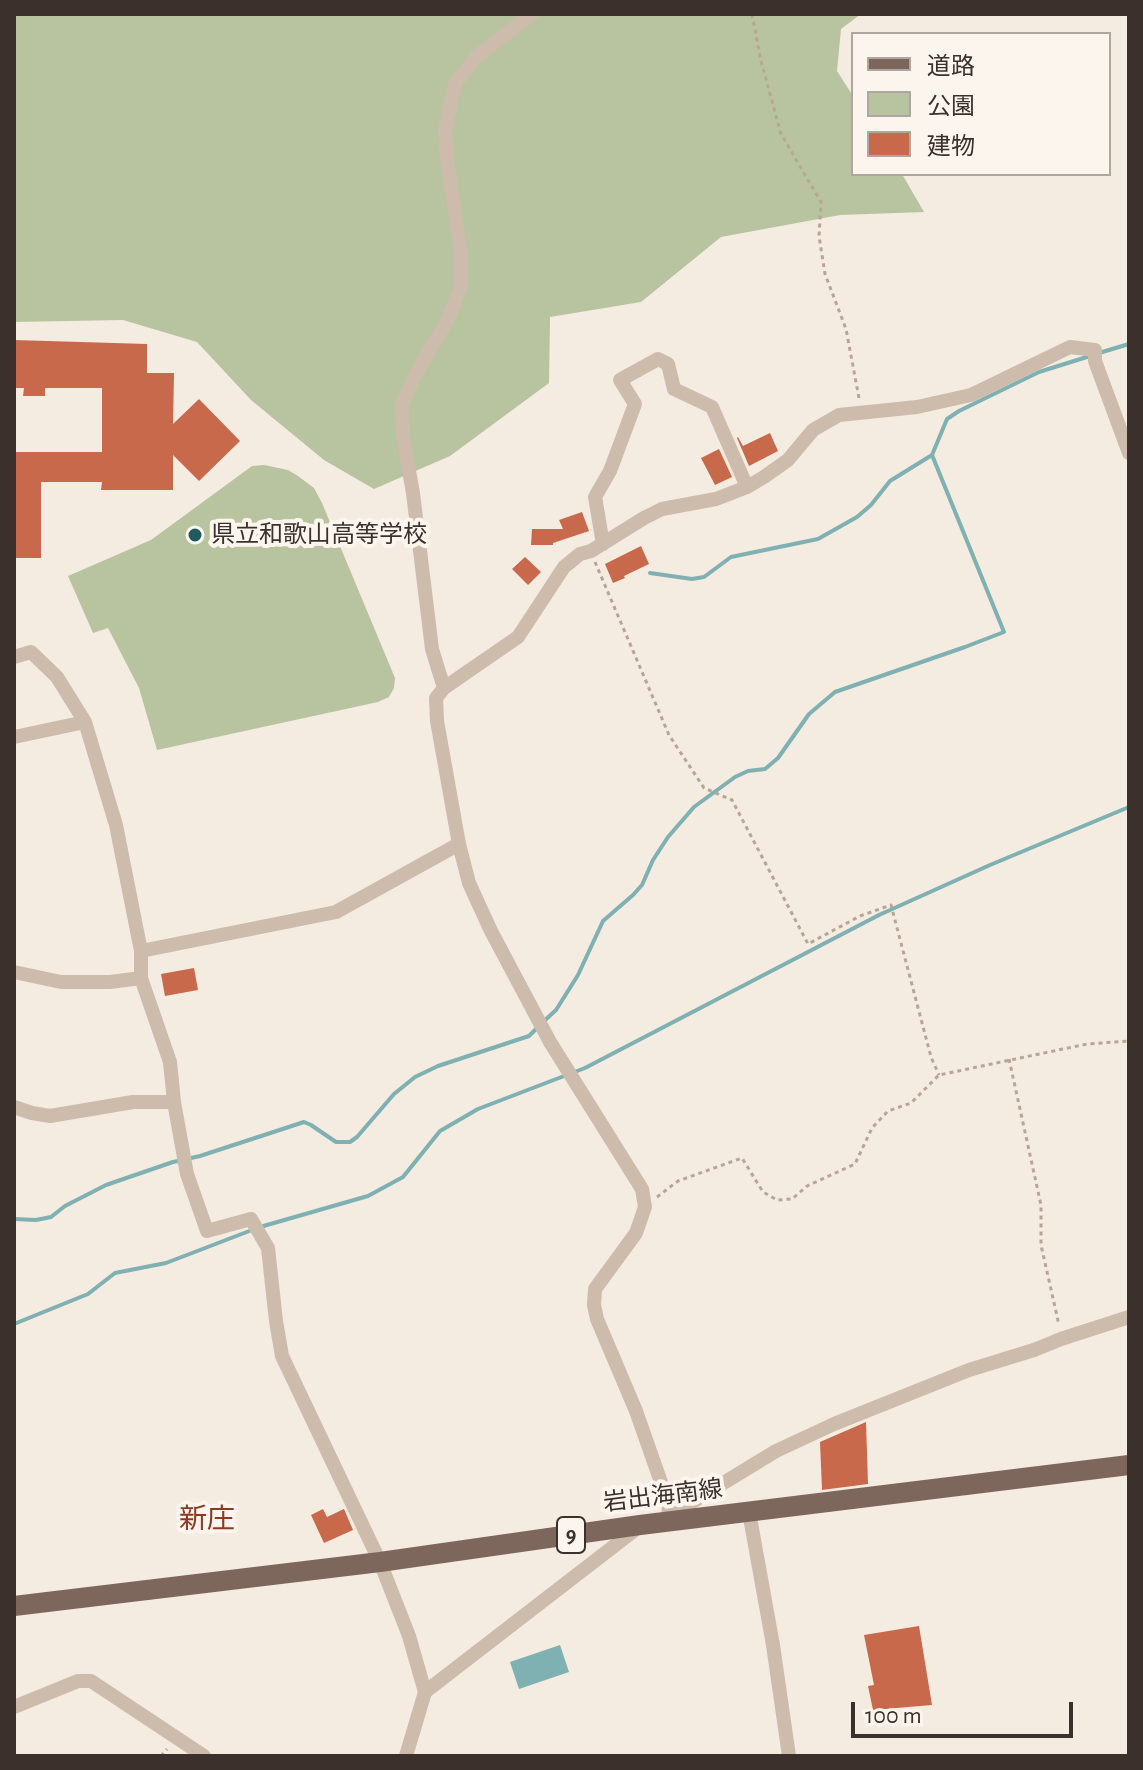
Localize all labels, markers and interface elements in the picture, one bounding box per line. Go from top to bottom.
legend [851,32,1111,176]
text: 道路 [927,55,975,79]
text: 公園 [927,95,975,119]
text: 建物 [927,135,975,159]
place label: 県立和歌山高等学校 [211,521,427,549]
marker: 県立和歌山高等学校 [186,526,204,544]
street label: 岩出海南線 [602,1474,724,1518]
district label: 新庄 [179,1503,235,1537]
road number: 9 [557,1517,585,1553]
scale bar [855,1686,1077,1736]
text: 100 m [865,1704,922,1728]

